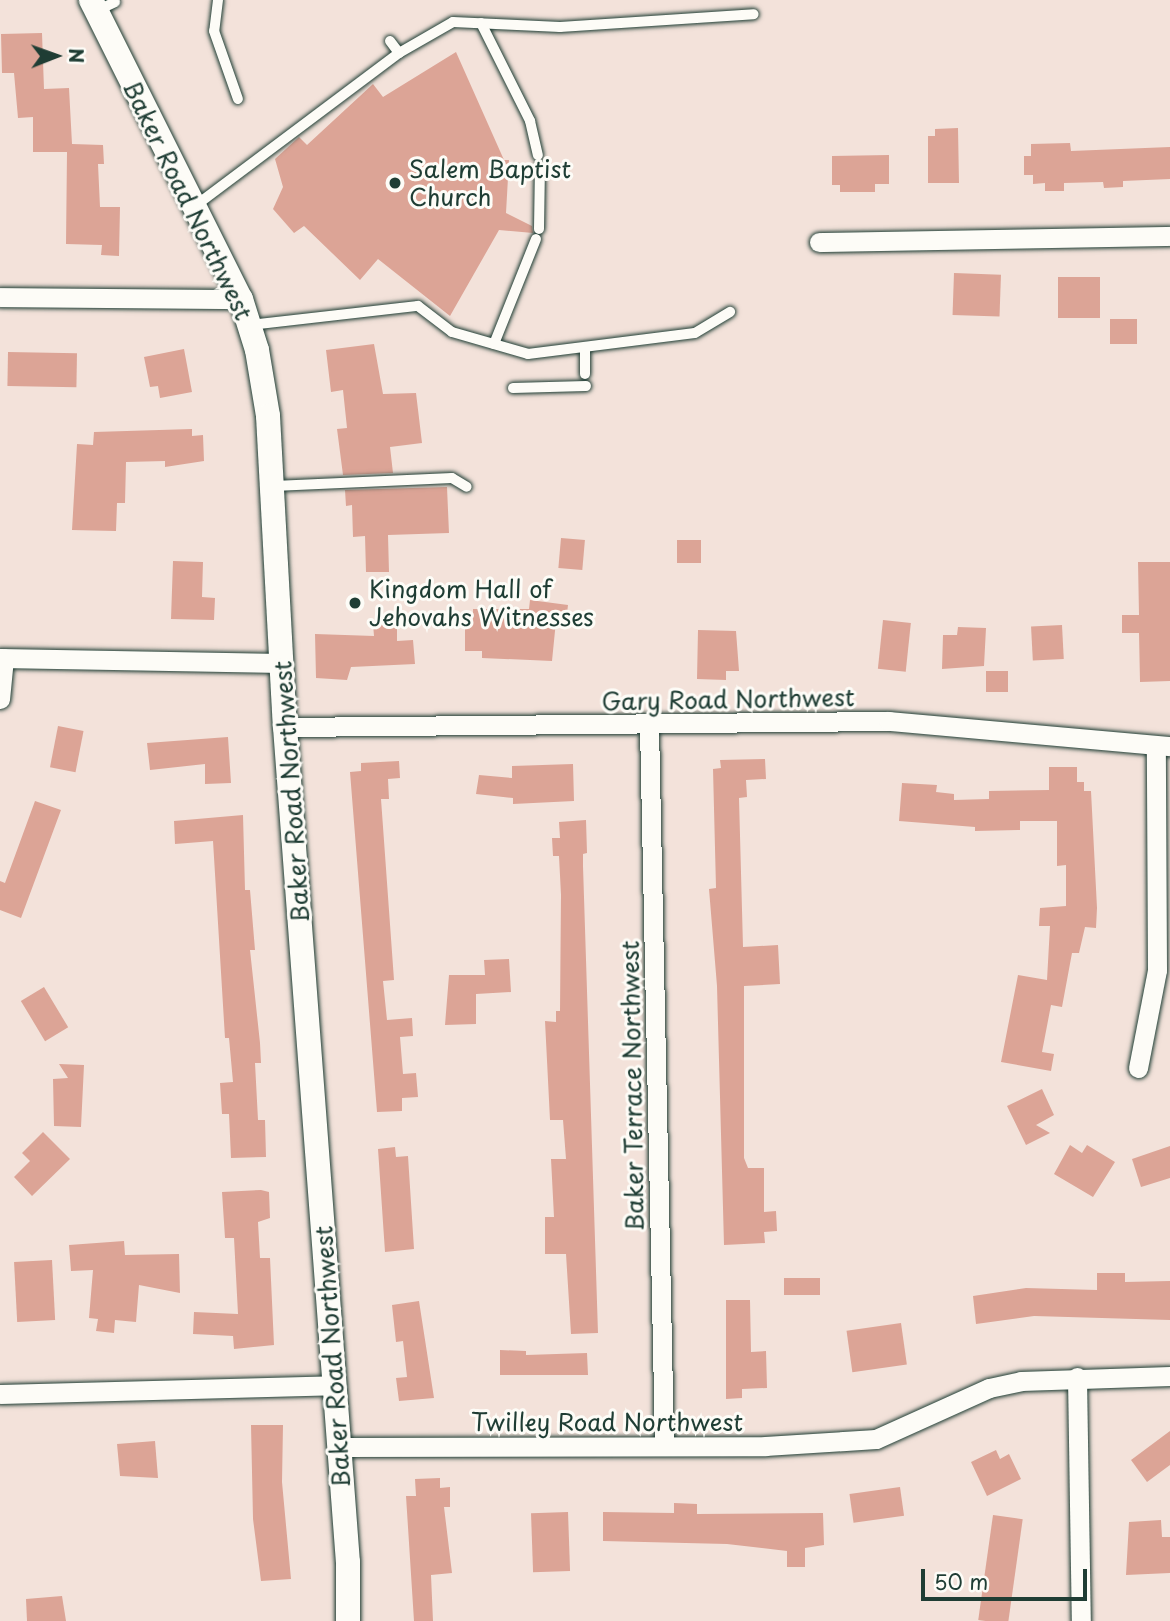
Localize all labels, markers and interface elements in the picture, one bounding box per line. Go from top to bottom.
north arrow [21,21,91,91]
text: N [63,48,91,63]
street label: Baker Road Northwest [117,75,259,325]
place label: Salem Baptist Church [409,155,574,211]
marker: Salem Baptist Church [387,175,403,191]
place label: Kingdom Hall of Jehovahs Witnesses [369,575,594,631]
marker: Kingdom Hall of Jehovahs Witnesses [347,595,363,611]
street label: Baker Road Northwest [267,659,315,925]
street label: Gary Road Northwest [602,682,854,716]
street label: Baker Terrace Northwest [615,939,649,1233]
street label: Baker Road Northwest [308,1224,356,1490]
street label: Twilley Road Northwest [470,1408,744,1436]
scale bar [925,1554,1091,1598]
text: 50 m [934,1565,988,1597]

